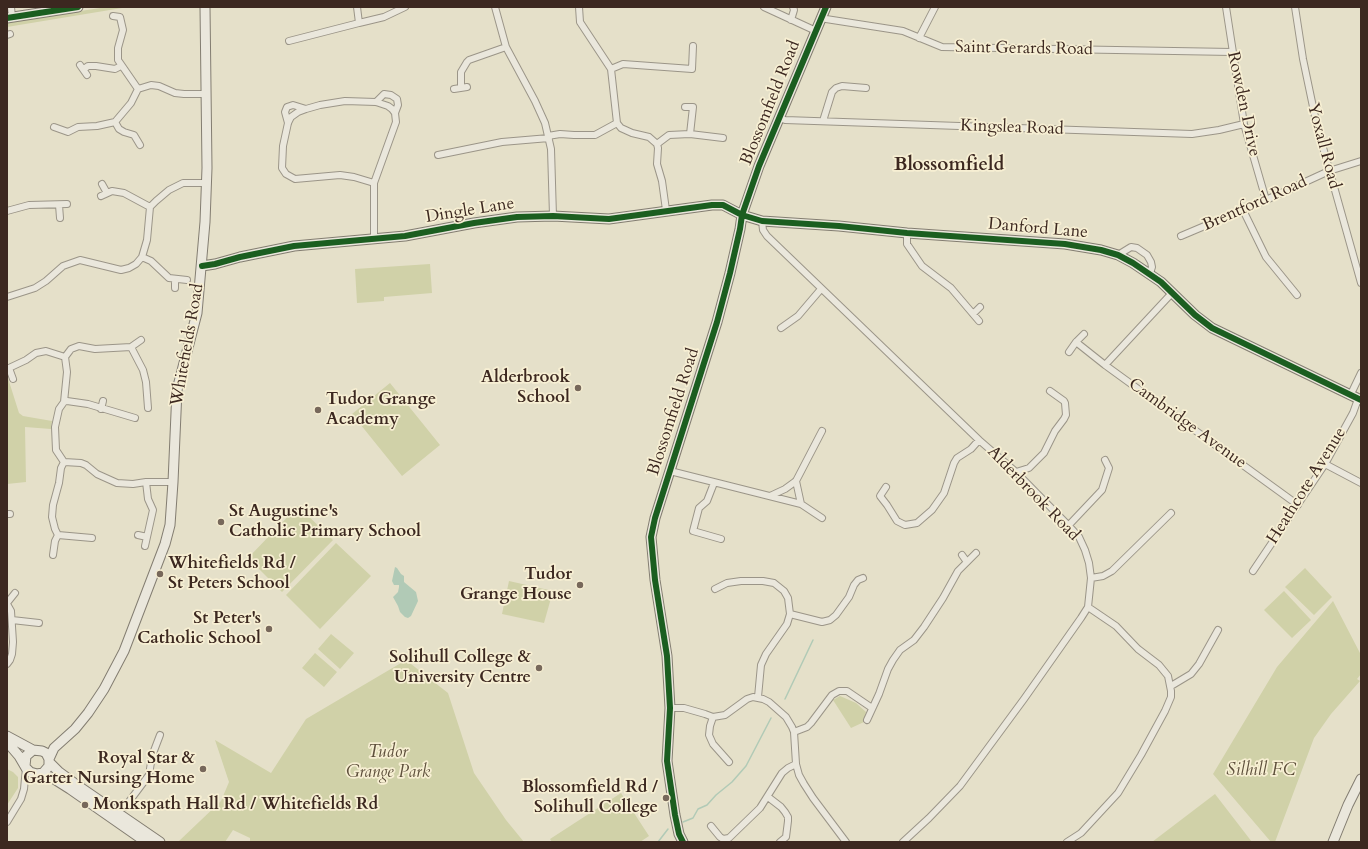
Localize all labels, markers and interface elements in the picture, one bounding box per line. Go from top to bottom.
street label: Blossomfield Road [737,38,805,168]
street label: Saint Gerards Road [955,38,1093,60]
street label: Rowden Drive [1222,50,1264,158]
street label: Yoxall Road [1302,101,1344,191]
street label: Kingslea Road [960,116,1064,140]
district label: Blossomfield [894,155,1004,177]
street label: Brentford Road [1200,172,1310,236]
street label: Dingle Lane [424,194,516,228]
street label: Danford Lane [987,214,1089,244]
street label: Whitefields Road [167,282,209,408]
street label: Blossomfield Road [644,346,704,478]
place label: Alderbrook School [481,368,570,408]
street label: Cambridge Avenue [1124,374,1250,474]
marker: Alderbrook School [573,383,583,393]
place label: Tudor Grange Academy [326,390,436,430]
marker: Tudor Grange Academy [313,405,323,415]
street label: Heathcote Avenue [1263,424,1351,548]
street label: Alderbrook Road [983,442,1083,546]
place label: St Augustine's Catholic Primary School [229,502,421,542]
marker: St Augustine's Catholic Primary School [216,517,226,527]
place label: Whitefields Rd / St Peters School [168,554,296,594]
place label: Tudor Grange House [460,565,572,605]
marker: Whitefields Rd / St Peters School [155,569,165,579]
marker: Tudor Grange House [575,580,585,590]
place label: St Peter's Catholic School [137,609,261,649]
marker: St Peter's Catholic School [264,624,274,634]
place label: Solihull College & University Centre [389,648,531,688]
marker: Solihull College & University Centre [534,663,544,673]
park label: Tudor Grange Park [346,743,430,783]
place label: Royal Star & Garter Nursing Home [23,749,195,789]
park label: Silhill FC [1226,761,1296,781]
marker: Royal Star & Garter Nursing Home [198,764,208,774]
place label: Blossomfield Rd / Solihull College [522,778,658,818]
marker: Blossomfield Rd / Solihull College [661,793,671,803]
place label: Monkspath Hall Rd / Whitefields Rd [93,795,378,815]
marker: Monkspath Hall Rd / Whitefields Rd [80,800,90,810]

